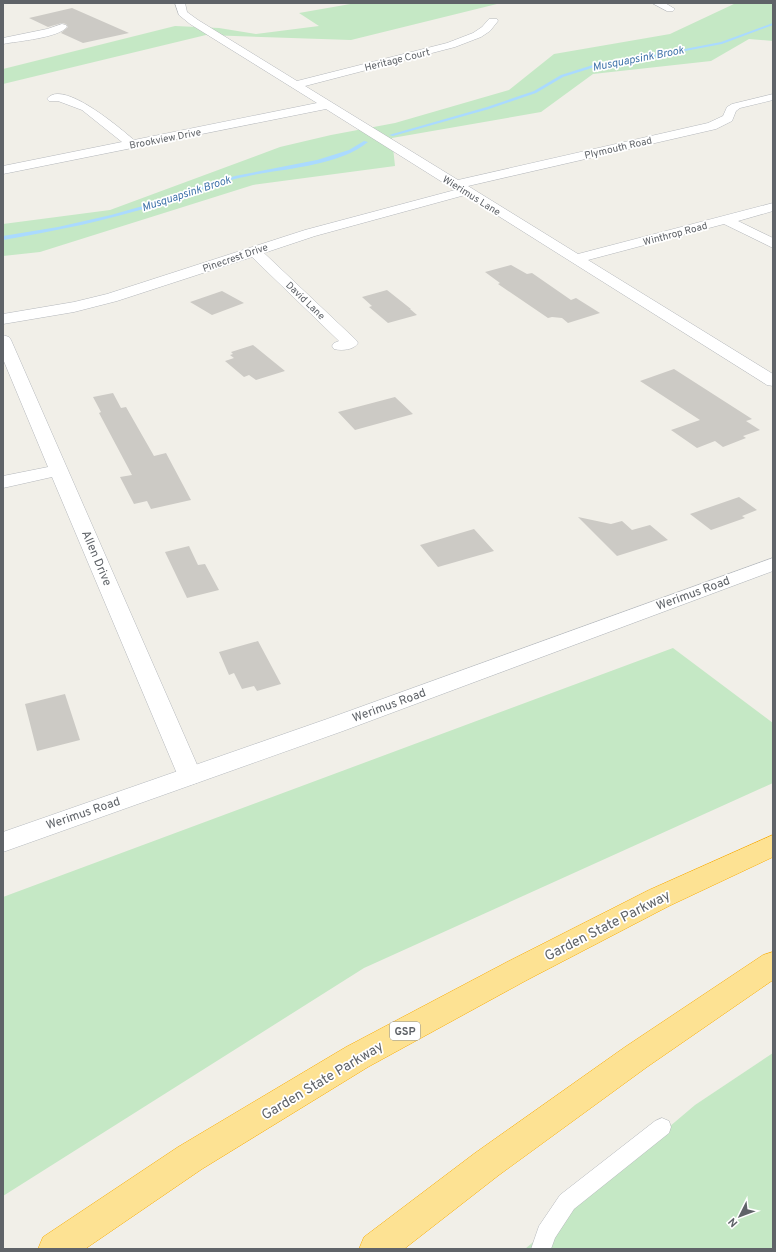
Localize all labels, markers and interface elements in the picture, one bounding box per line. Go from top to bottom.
water label: Musquapsink Brook [591,43,685,75]
street label: Heritage Court [363,46,432,75]
street label: Brookview Drive [128,126,202,153]
street label: Plymouth Road [583,134,653,163]
water label: Musquapsink Brook [140,173,233,215]
street label: Wierimus Lane [440,173,503,219]
street label: Winthrop Road [642,220,709,249]
street label: Pinecrest Drive [201,241,270,276]
street label: David Lane [283,279,327,323]
street label: Allen Drive [77,528,115,589]
street label: Werimus Road [654,573,732,615]
street label: Werimus Road [350,685,428,727]
street label: Werimus Road [44,794,122,834]
street label: Garden State Parkway [542,887,673,965]
road number: GSP [390,1022,420,1040]
street label: Garden State Parkway [259,1038,387,1124]
north arrow [720,1196,760,1236]
text: N [725,1214,741,1230]

